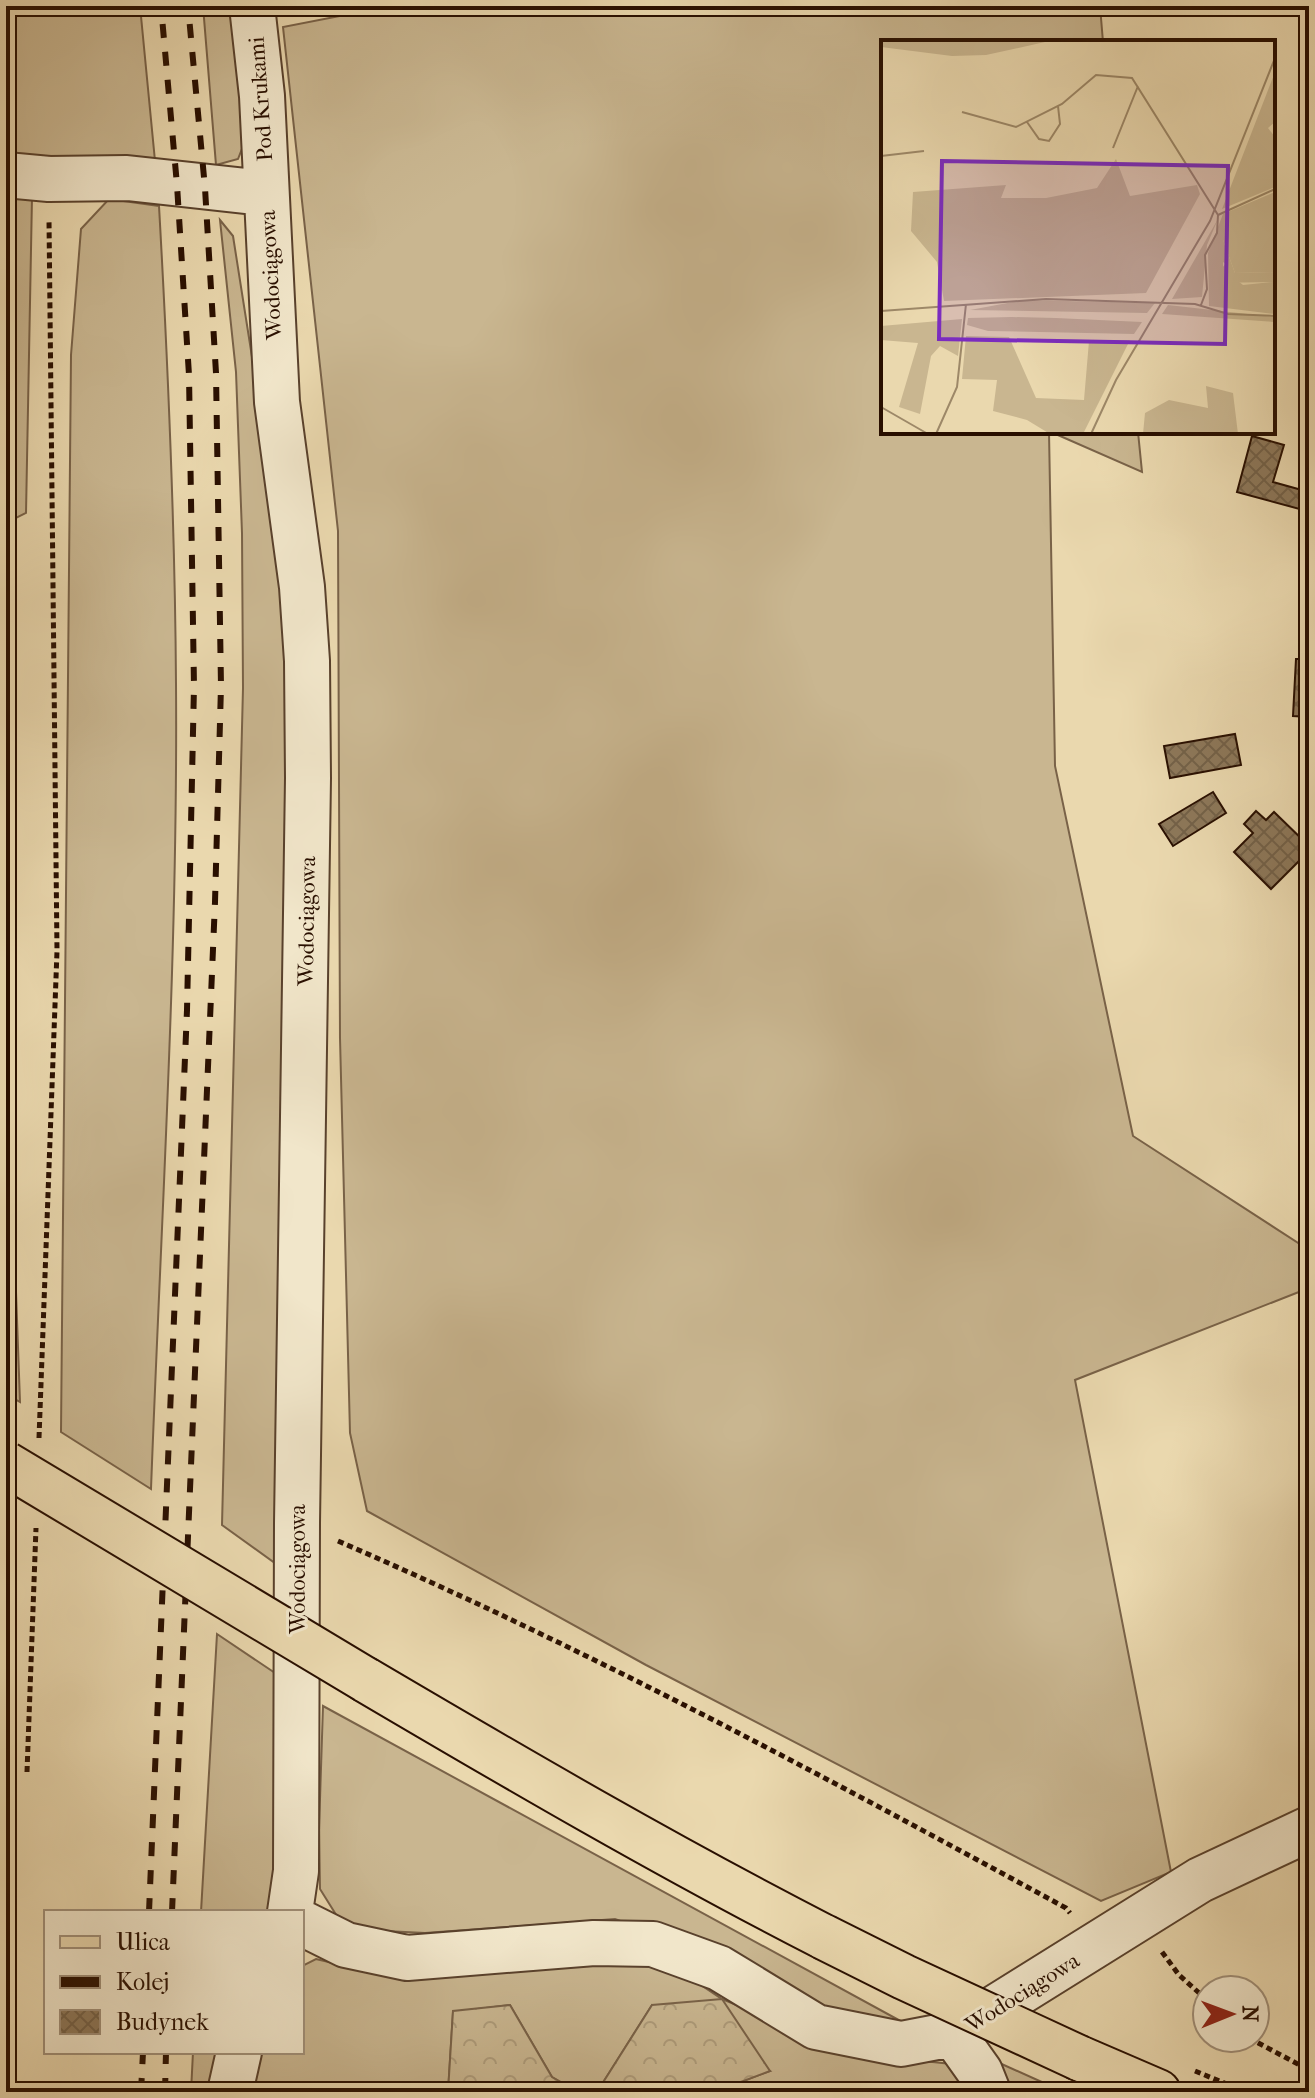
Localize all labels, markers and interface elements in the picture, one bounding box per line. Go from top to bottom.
street label: Pod Krukami [244,35,278,162]
inset map [881,40,1275,434]
street label: Wodociągowa [255,209,287,341]
street label: Wodociągowa [293,855,321,987]
street label: Wodociągowa [285,1503,311,1635]
legend [44,1910,304,2054]
text: Ulica [116,1928,171,1956]
street label: Wodociągowa [960,1947,1085,2039]
text: Kolej [116,1968,169,1996]
north arrow [1191,1974,1271,2054]
text: N [1237,2005,1263,2023]
text: Budynek [116,2008,209,2036]

